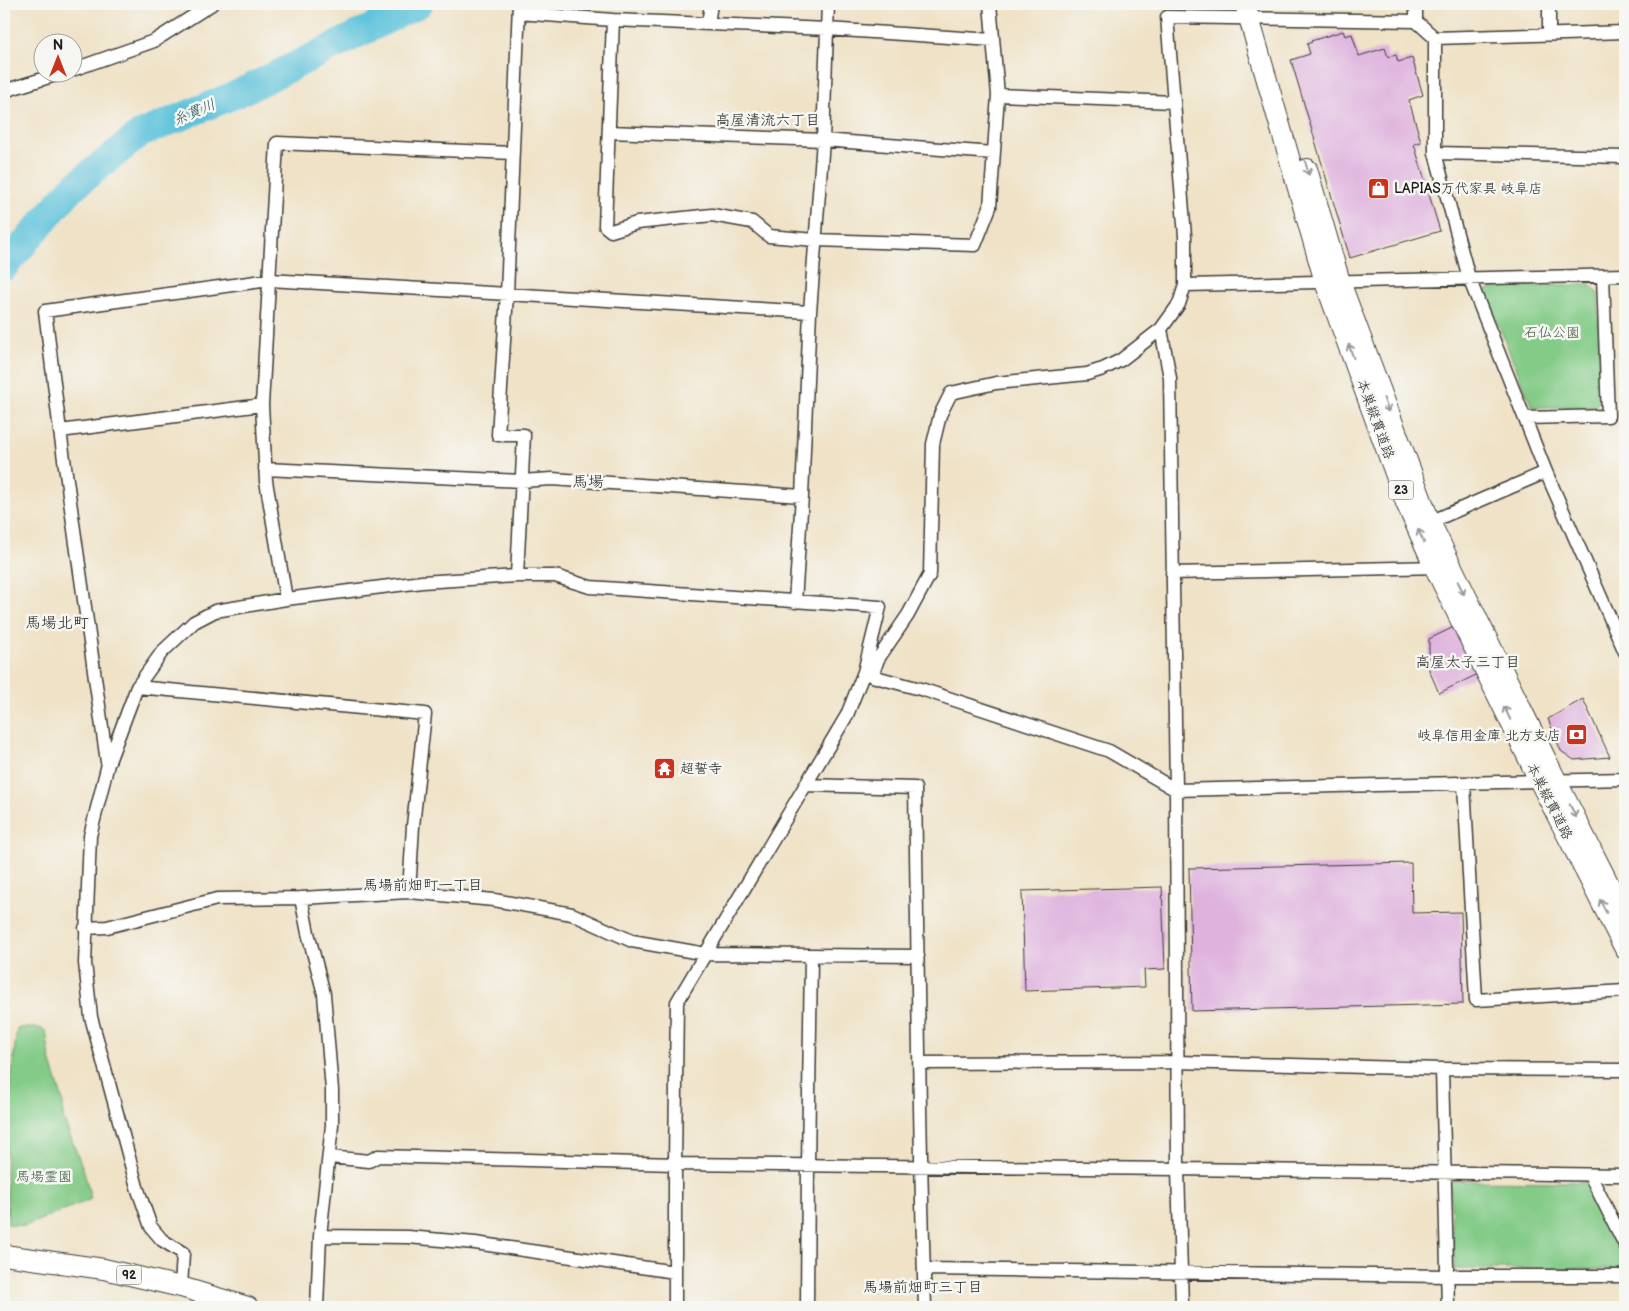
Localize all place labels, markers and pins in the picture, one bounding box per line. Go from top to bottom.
shop icon: LAPIAS万代家具 岐阜店 [1366,176,1390,200]
place label: LAPIAS万代家具 岐阜店 [1394,180,1543,197]
bank icon: 岐阜信用金庫 北方支店 [1565,723,1589,747]
place label: 岐阜信用金庫 北方支店 [1417,727,1561,744]
temple icon: 超誓寺 [652,756,676,780]
place label: 超誓寺 [680,760,722,777]

